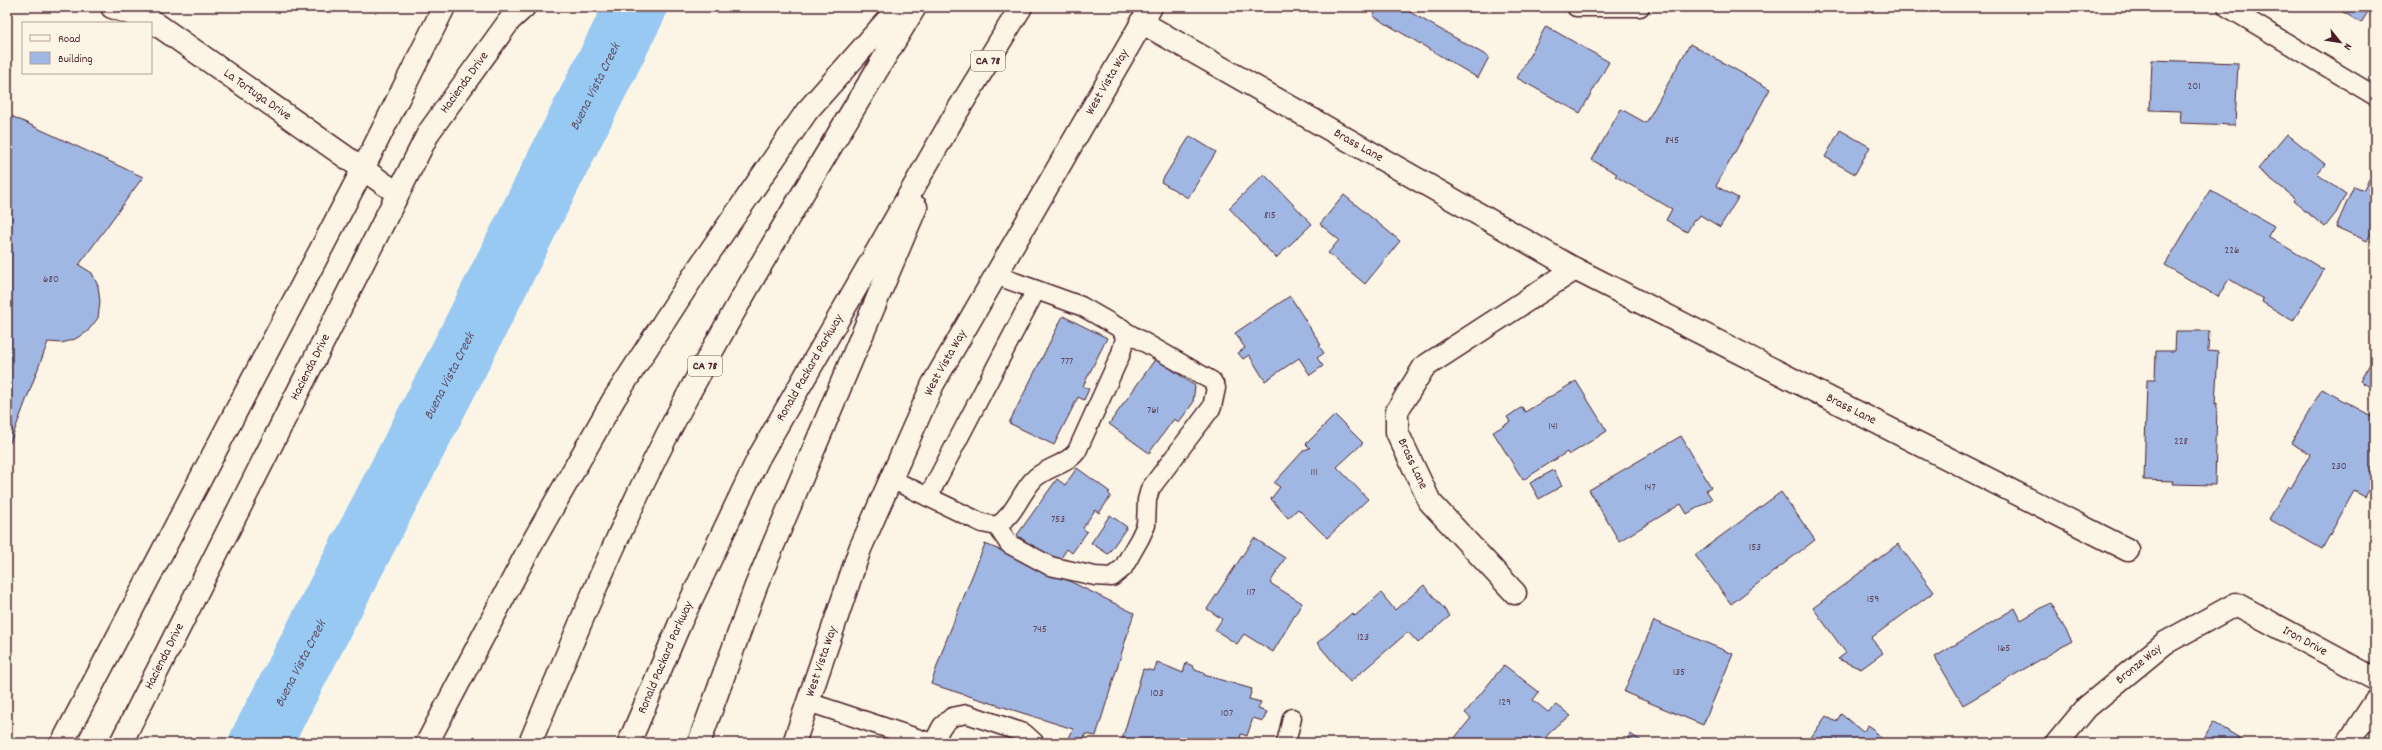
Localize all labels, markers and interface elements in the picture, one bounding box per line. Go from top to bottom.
legend [22,22,152,74]
north arrow [2320,22,2360,62]
text: Road [58,31,80,48]
water label: Buena Vista Creek [565,39,627,134]
text: N [2338,40,2355,53]
street label: West Vista Way [1081,45,1134,119]
street label: Hacienda Drive [436,48,494,118]
text: Building [58,51,93,68]
road number: CA 78 [971,51,1005,71]
street label: La Tortuga Drive [219,64,295,126]
house number: 201 [2187,79,2201,95]
street label: Brass Lane [1330,124,1387,167]
house number: 845 [1665,133,1679,149]
house number: 815 [1264,208,1276,224]
house number: 226 [2224,243,2240,259]
house number: 680 [43,272,59,288]
street label: Ronald Packard Parkway [772,310,849,425]
street label: West Vista Way [919,326,972,399]
water label: Buena Vista Creek [419,328,481,423]
street label: Hacienda Drive [286,330,335,404]
house number: 777 [1061,354,1073,370]
road number: CA 78 [688,356,722,376]
street label: Brass Lane [1823,389,1880,430]
house number: 761 [1147,403,1159,419]
house number: 141 [1548,419,1558,435]
house number: 228 [2174,434,2188,450]
street label: Brass Lane [1392,435,1432,493]
house number: 230 [2331,459,2347,475]
house number: 111 [1310,465,1318,481]
house number: 147 [1644,480,1656,496]
house number: 753 [1051,512,1065,528]
house number: 153 [1749,540,1761,556]
house number: 117 [1246,585,1256,601]
house number: 159 [1867,592,1879,608]
street label: Ronald Packard Parkway [633,597,699,717]
water label: Buena Vista Creek [270,616,332,711]
street label: Hacienda Drive [140,620,190,693]
street label: Iron Drive [2279,621,2331,661]
house number: 745 [1033,622,1047,638]
street label: West Vista Way [801,623,843,699]
house number: 123 [1357,630,1369,646]
street label: Bronze Way [2111,639,2167,689]
house number: 165 [1998,641,2010,657]
house number: 135 [1673,665,1685,681]
house number: 103 [1150,686,1164,702]
house number: 129 [1499,695,1511,711]
house number: 107 [1221,706,1233,722]

